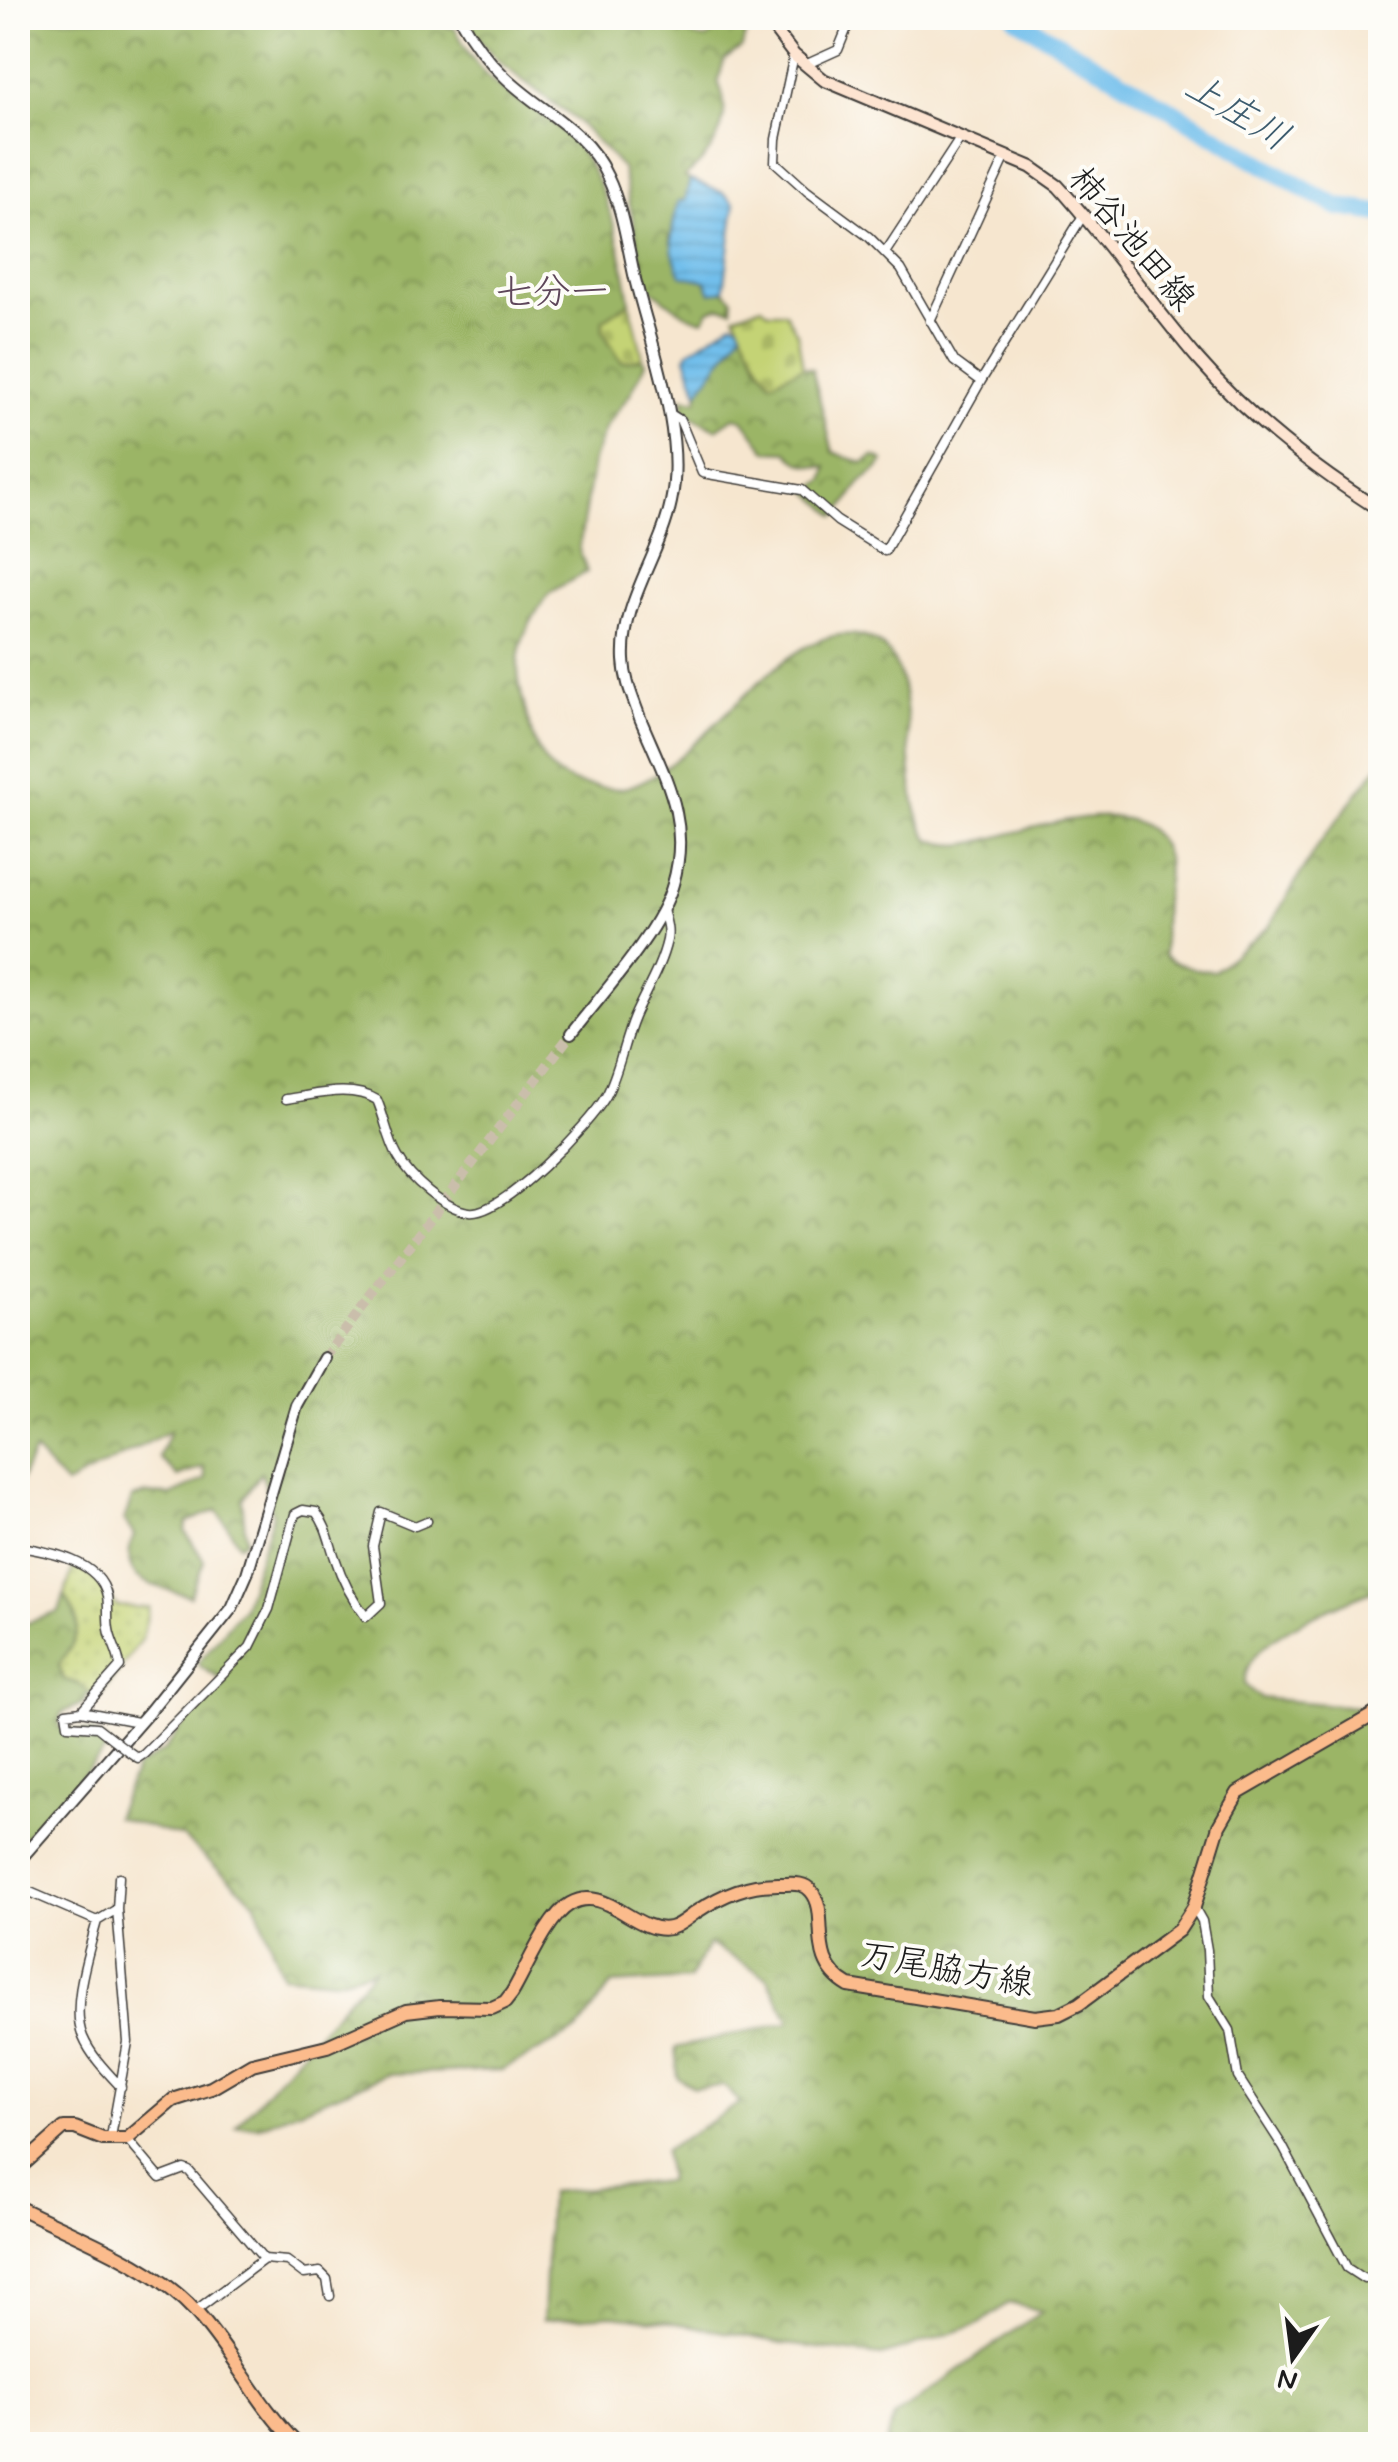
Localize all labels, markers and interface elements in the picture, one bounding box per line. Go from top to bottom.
water label: 上庄川 [1175,63,1298,164]
street label: 柿谷池田線 [1058,157,1205,321]
district label: 七分一 [495,269,609,318]
street label: 万尾脇方線 [856,1932,1037,2008]
north arrow [1243,2307,1343,2407]
text: N [1274,2359,1301,2399]

